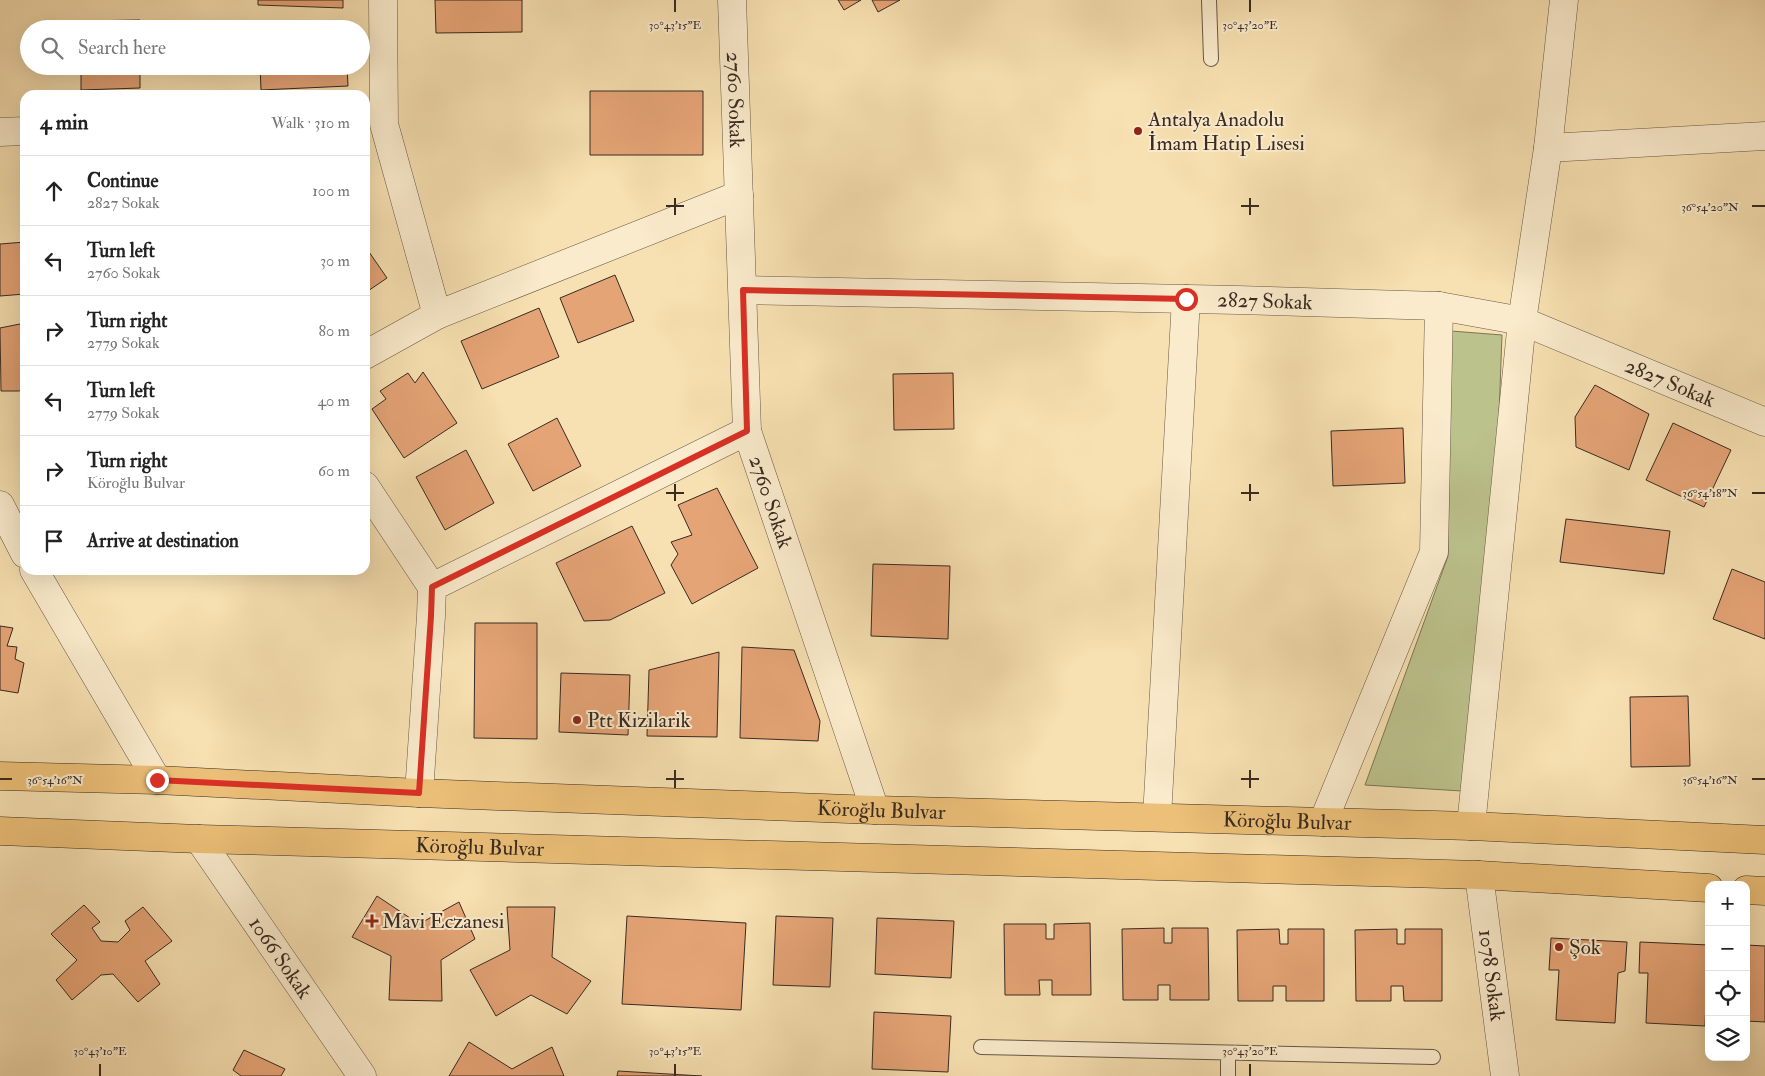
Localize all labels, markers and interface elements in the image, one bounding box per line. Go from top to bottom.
text: 30°43'15"E [649,18,702,33]
text: 30°43'20"E [1222,18,1278,33]
search box [20,20,370,75]
icon: search [38,34,66,62]
text: Search here [78,36,166,60]
street label: 2760 Sokak [720,51,750,149]
place label: Antalya Anadolu İmam Hatip Lisesi [1147,106,1305,157]
text: 4 min [40,109,88,136]
text: Walk · 310 m [271,113,350,133]
marker: Antalya Anadolu İmam Hatip Lisesi [1132,125,1144,137]
text: Continue [87,169,158,193]
icon: ahead [40,177,68,205]
text: 100 m [312,181,350,201]
text: 2827 Sokak [87,193,160,213]
text: 36°54'20"N [1681,200,1739,215]
text: Turn left [87,239,155,263]
icon: left [40,247,68,275]
text: 30 m [320,251,350,271]
text: 2760 Sokak [87,263,160,283]
street label: 2827 Sokak [1217,287,1313,316]
route start [1175,288,1198,311]
text: Turn right [87,309,167,333]
icon: right [40,317,68,345]
text: 80 m [319,321,350,341]
text: 2779 Sokak [87,333,160,353]
street label: 2827 Sokak [1621,352,1719,414]
text: Turn left [87,379,155,403]
icon: left [40,387,68,415]
text: 40 m [317,391,350,411]
text: 2779 Sokak [87,403,160,423]
text: Turn right [87,449,167,473]
street label: 2760 Sokak [742,452,799,552]
icon: right [40,457,68,485]
text: 60 m [318,461,350,481]
text: Köroğlu Bulvar [87,473,185,493]
text: 36°54'18"N [1682,486,1738,501]
icon: arrive [40,527,68,555]
text: Arrive at destination [87,529,239,553]
place label: Ptt Kizilarik [587,707,691,734]
marker: Ptt Kizilarik [571,714,583,726]
route end [146,769,169,792]
text: 36°54'16"N [27,773,83,788]
text: 36°54'16"N [1682,773,1738,788]
street label: Köroğlu Bulvar [817,795,946,826]
street label: Köroğlu Bulvar [1222,806,1352,837]
street label: Köroğlu Bulvar [415,832,545,863]
map controls [1705,881,1750,1061]
button: + [1705,881,1750,926]
place label: Mavi Eczanesi [382,908,505,935]
street label: 1066 Sokak [242,912,318,1004]
marker: Mavi Eczanesi [366,915,378,927]
button: − [1705,926,1750,971]
street label: 1078 Sokak [1472,928,1511,1023]
place label: Şok [1569,934,1601,961]
marker: Şok [1553,941,1565,953]
button: locate [1705,971,1750,1016]
button: layers [1705,1016,1750,1061]
text: 30°43'10"E [73,1044,127,1059]
text: 30°43'15"E [649,1044,702,1059]
text: 30°43'20"E [1222,1044,1278,1059]

